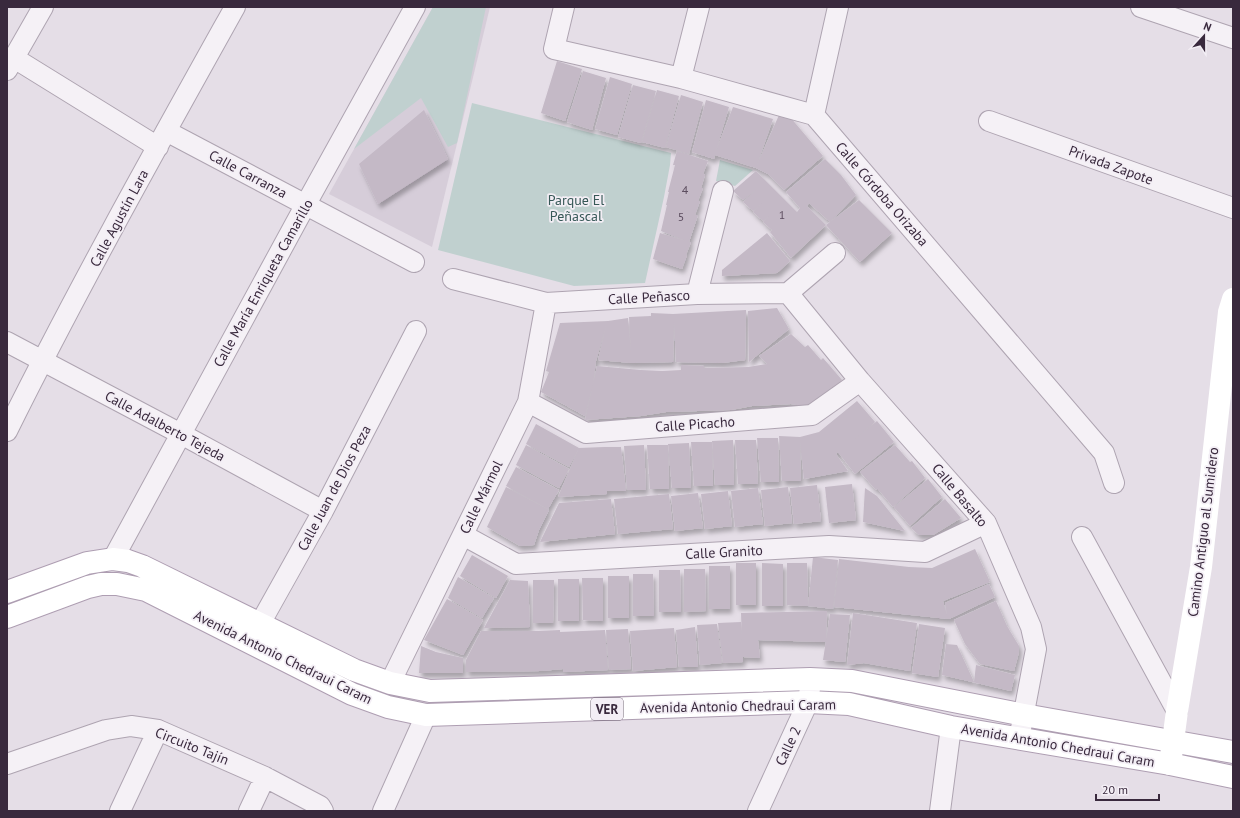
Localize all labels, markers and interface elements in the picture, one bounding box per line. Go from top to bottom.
north arrow [1184,16,1224,56]
text: N [1202,19,1213,34]
street label: Calle Córdoba Orizaba [832,138,932,250]
street label: Privada Zapote [1066,141,1156,189]
street label: Calle Carranza [206,146,290,202]
street label: Calle Agustín Lara [86,166,152,270]
house number: 4 [682,182,689,197]
park label: Parque El Peñascal [548,191,604,225]
street label: Calle María Enriqueta Camarillo [209,196,317,370]
house number: 1 [779,207,785,222]
house number: 5 [678,209,684,224]
street label: Calle Peñasco [608,286,690,308]
street label: Calle Adalberto Tejeda [102,387,228,465]
street label: Calle Picacho [654,412,736,436]
street label: Calle Juan de Dios Peza [293,422,375,554]
street label: Camino Antiguo al Sumidero [1184,446,1222,618]
street label: Calle Mármol [455,457,507,537]
street label: Calle Basalto [928,459,992,531]
street label: Calle Granito [685,541,763,563]
street label: Avenida Antonio Chedraui Caram [191,606,375,708]
street label: Avenida Antonio Chedraui Caram [640,695,836,717]
road number: VER [591,698,623,720]
street label: Avenida Antonio Chedraui Caram [960,719,1156,771]
street label: Circuito Tajín [153,723,231,769]
street label: Calle 2 [771,723,805,769]
scale bar [1096,776,1159,802]
text: 20 m [1102,782,1128,797]

